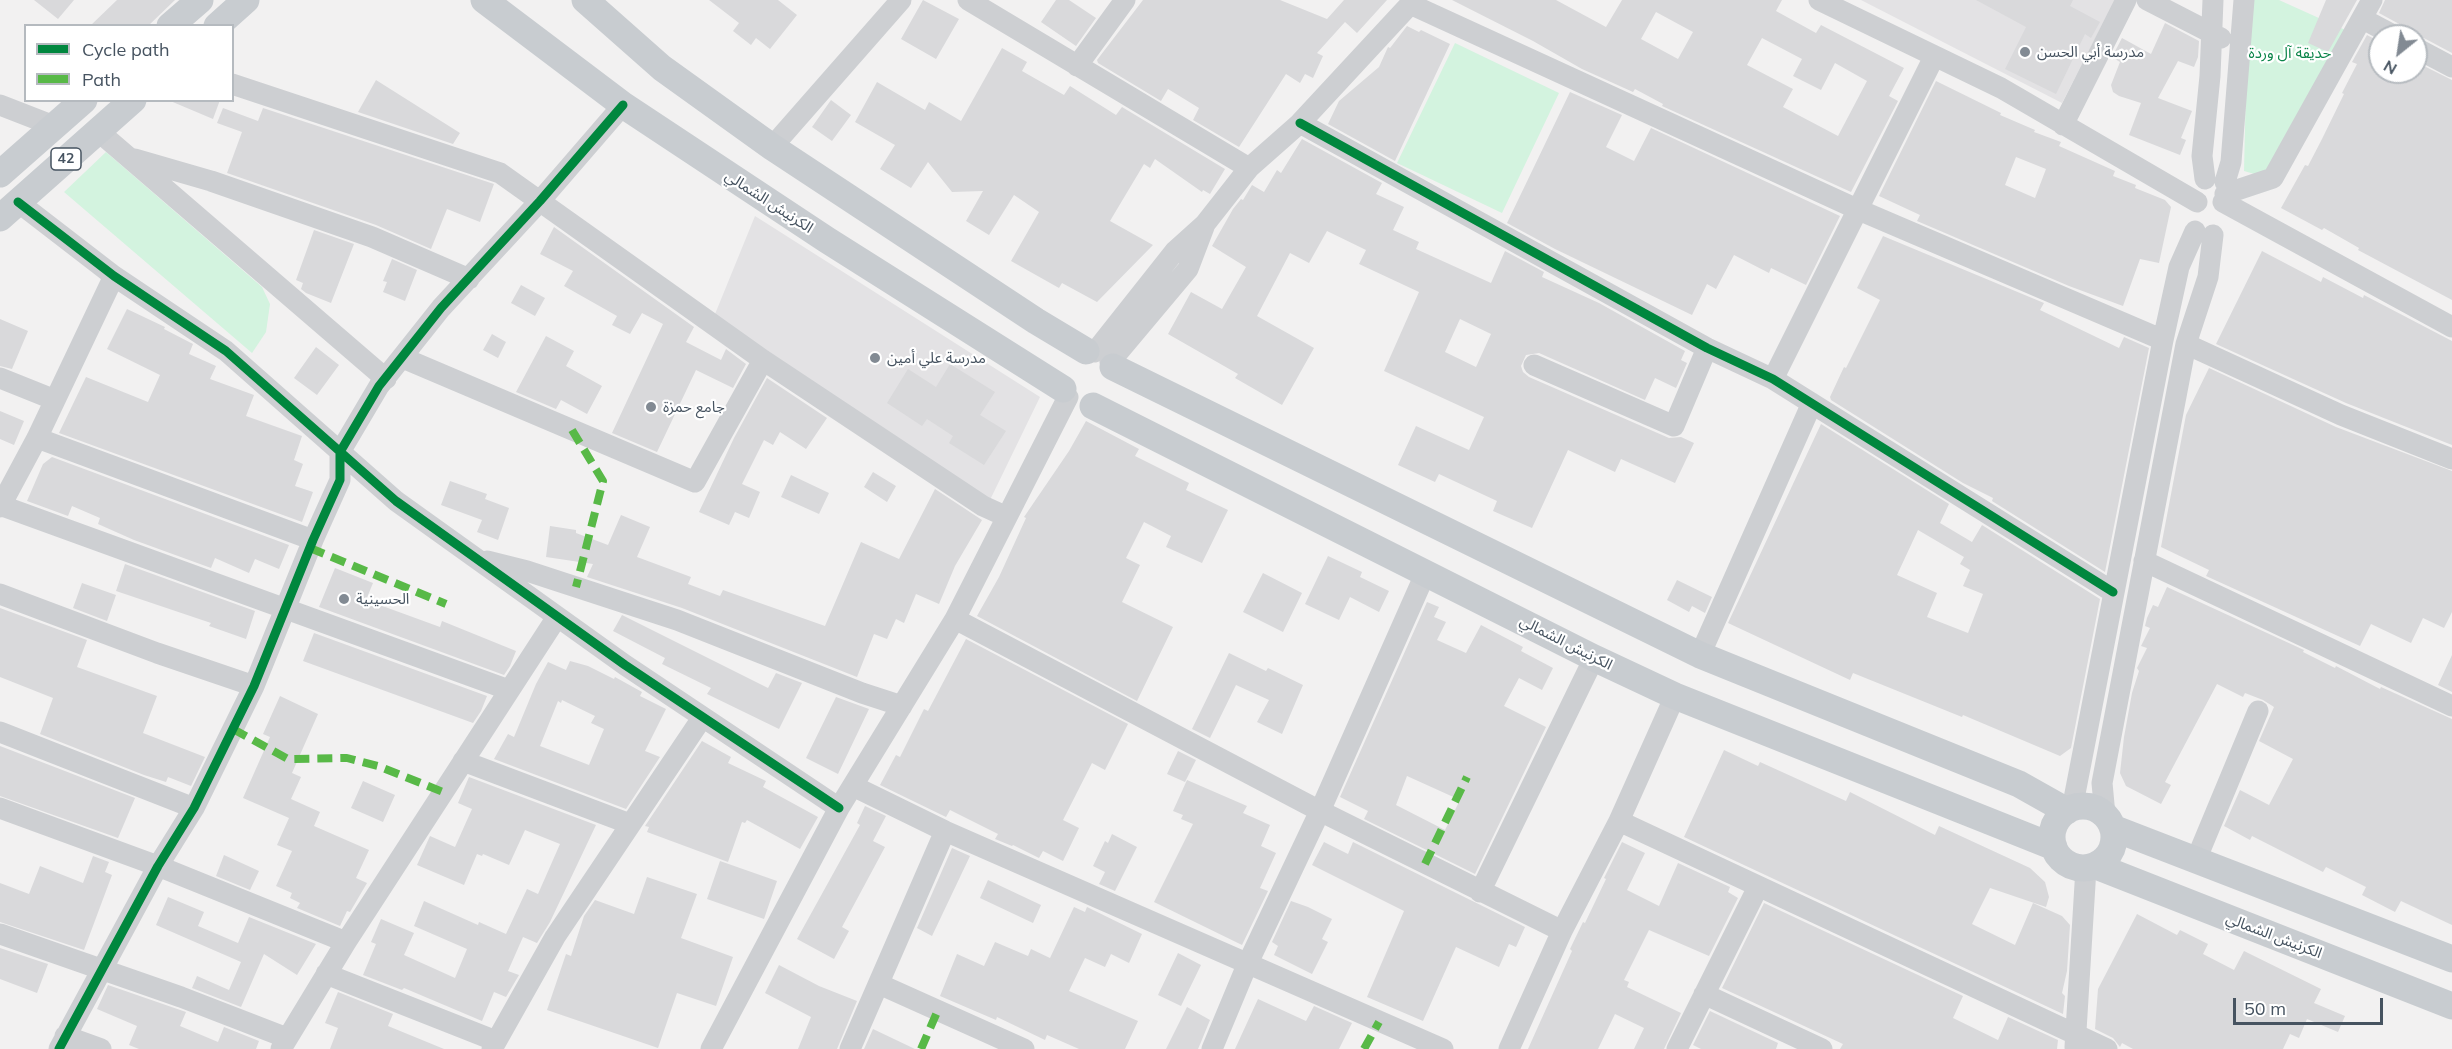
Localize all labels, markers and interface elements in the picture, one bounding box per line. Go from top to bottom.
legend [24,24,234,102]
north arrow [2368,24,2428,84]
text: Cycle path [82,38,169,61]
place label: مدرسة أبي الحسن [2037,43,2144,61]
park label: حديقة آل وردة [2249,44,2331,62]
marker: مدرسة أبي الحسن [2018,45,2032,59]
text: N [2380,56,2400,80]
text: Path [82,68,121,91]
road number: 42 [51,148,81,170]
street label: الكرنيش الشمالي [722,167,816,237]
place label: مدرسة علي أمين [887,349,986,367]
marker: مدرسة علي أمين [868,351,882,365]
place label: جامع حمزة [663,398,725,416]
marker: جامع حمزة [644,400,658,414]
place label: الحسينية [356,590,409,608]
marker: الحسينية [337,592,351,606]
street label: الكرنيش الشمالي [1517,612,1615,674]
street label: الكرنيش الشمالي [2223,909,2325,963]
scale bar [2236,986,2386,1024]
text: 50 m [2244,997,2286,1020]

